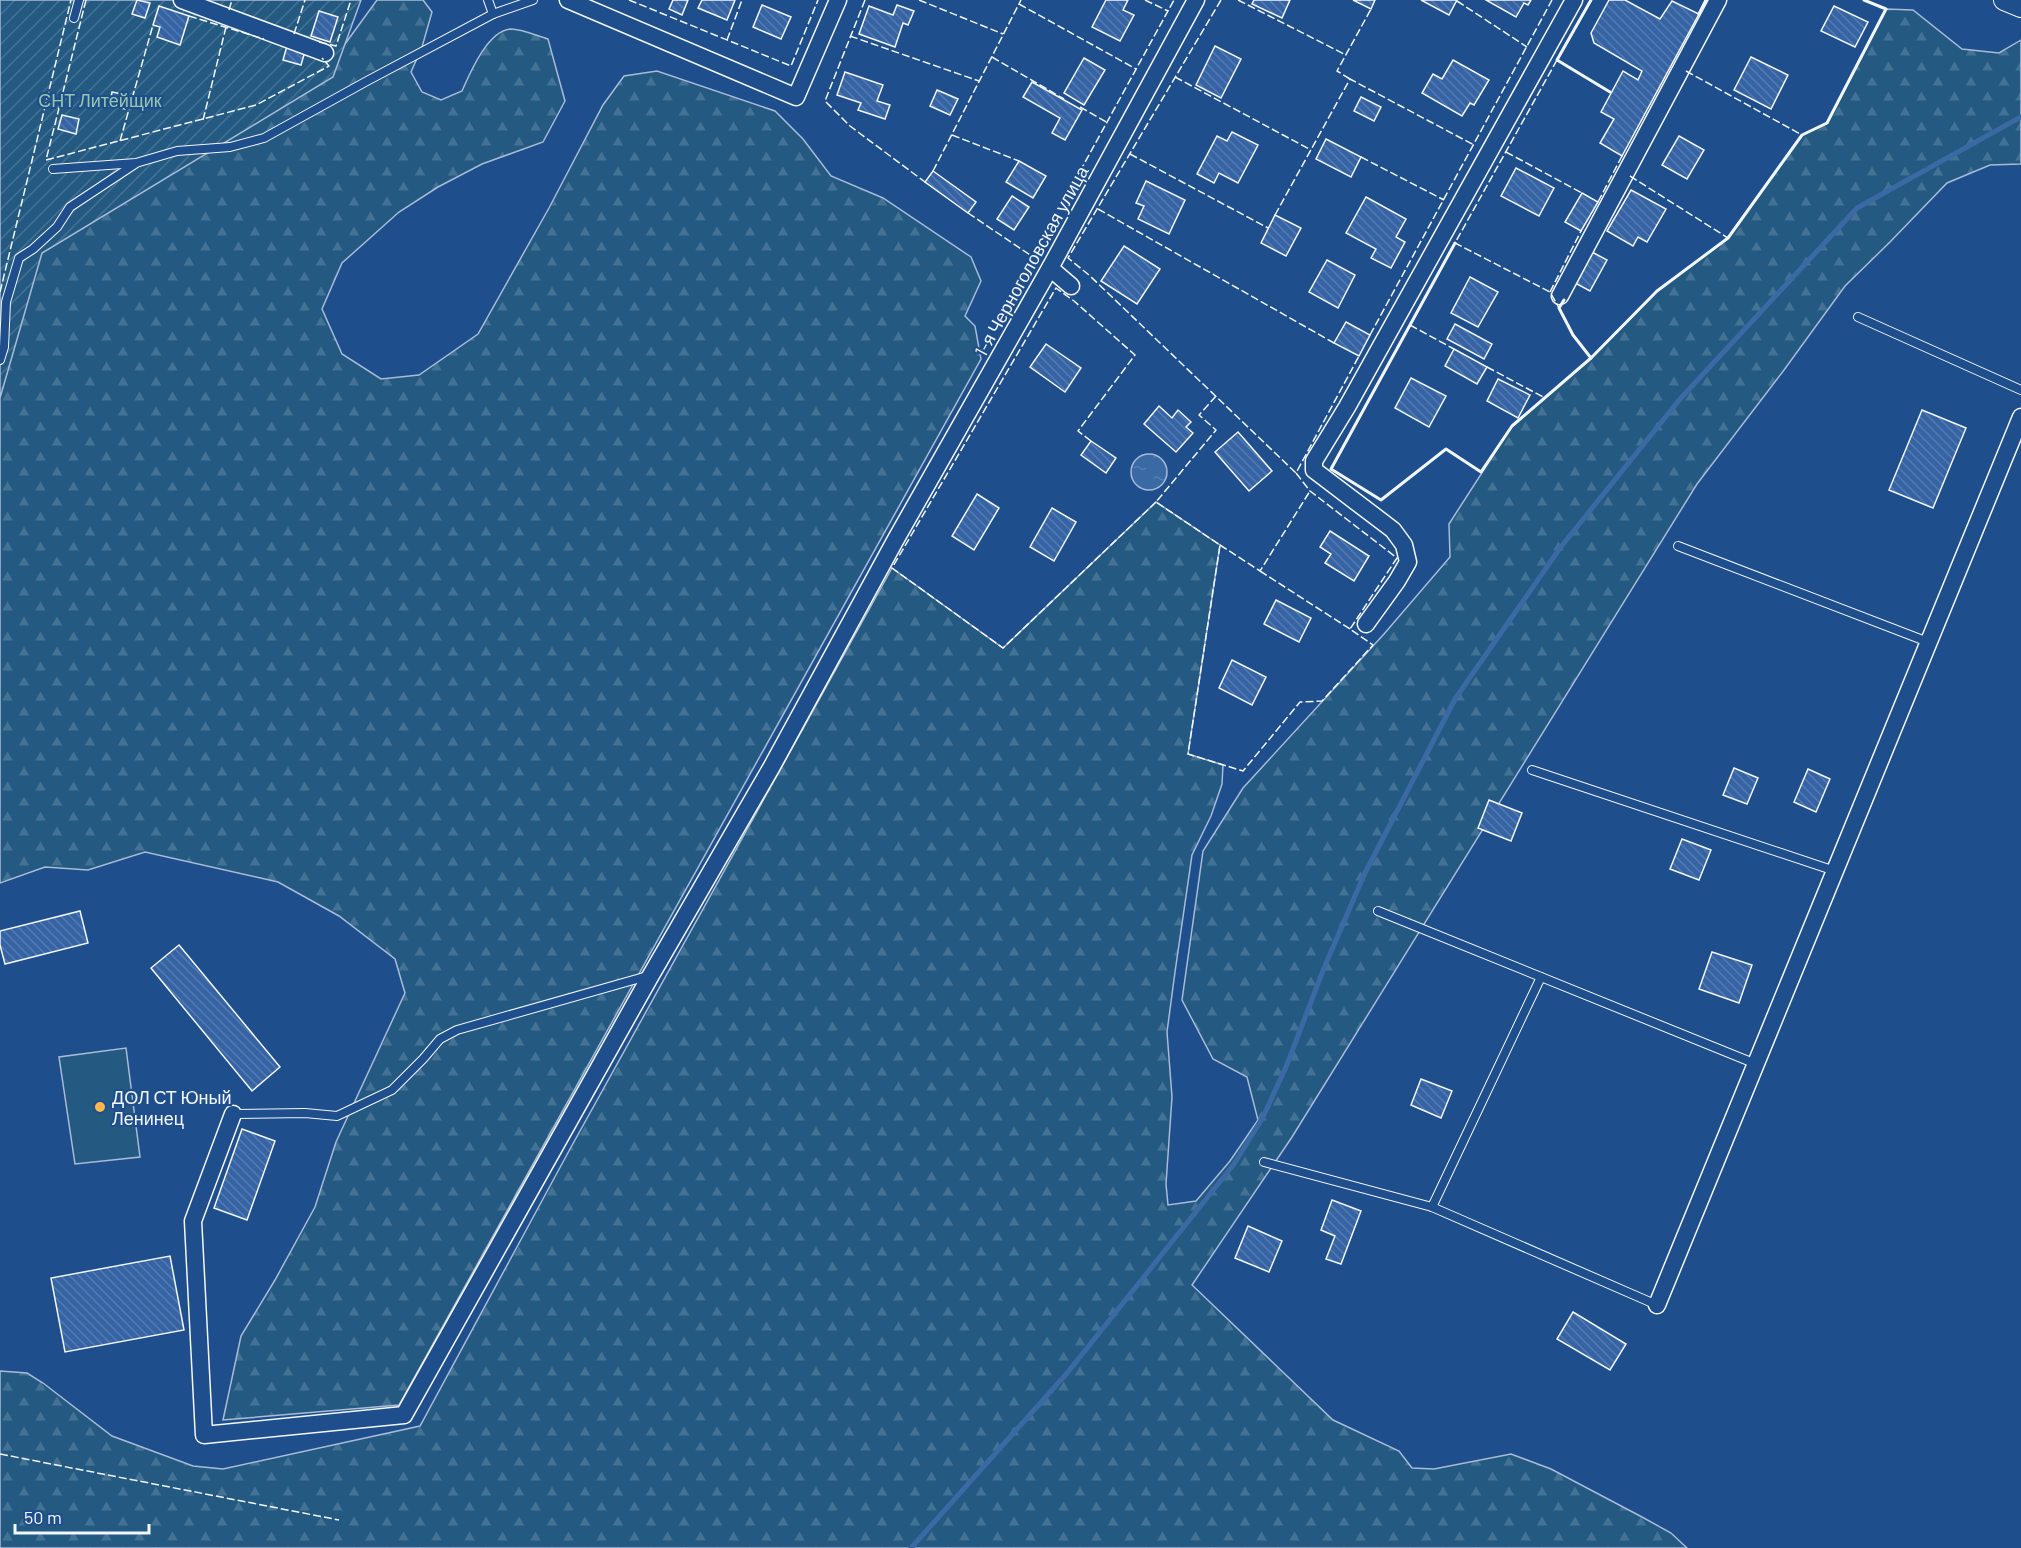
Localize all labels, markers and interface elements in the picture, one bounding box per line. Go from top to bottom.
park label: СНТ Литейщик [38,89,162,111]
street label: 1-я Черноголовская улица [969,161,1093,360]
place label: ДОЛ СТ Юный Ленинец [112,1086,232,1129]
marker: ДОЛ СТ Юный Ленинец [93,1100,107,1114]
scale bar [15,1497,148,1535]
text: 50 m [24,1506,62,1528]

